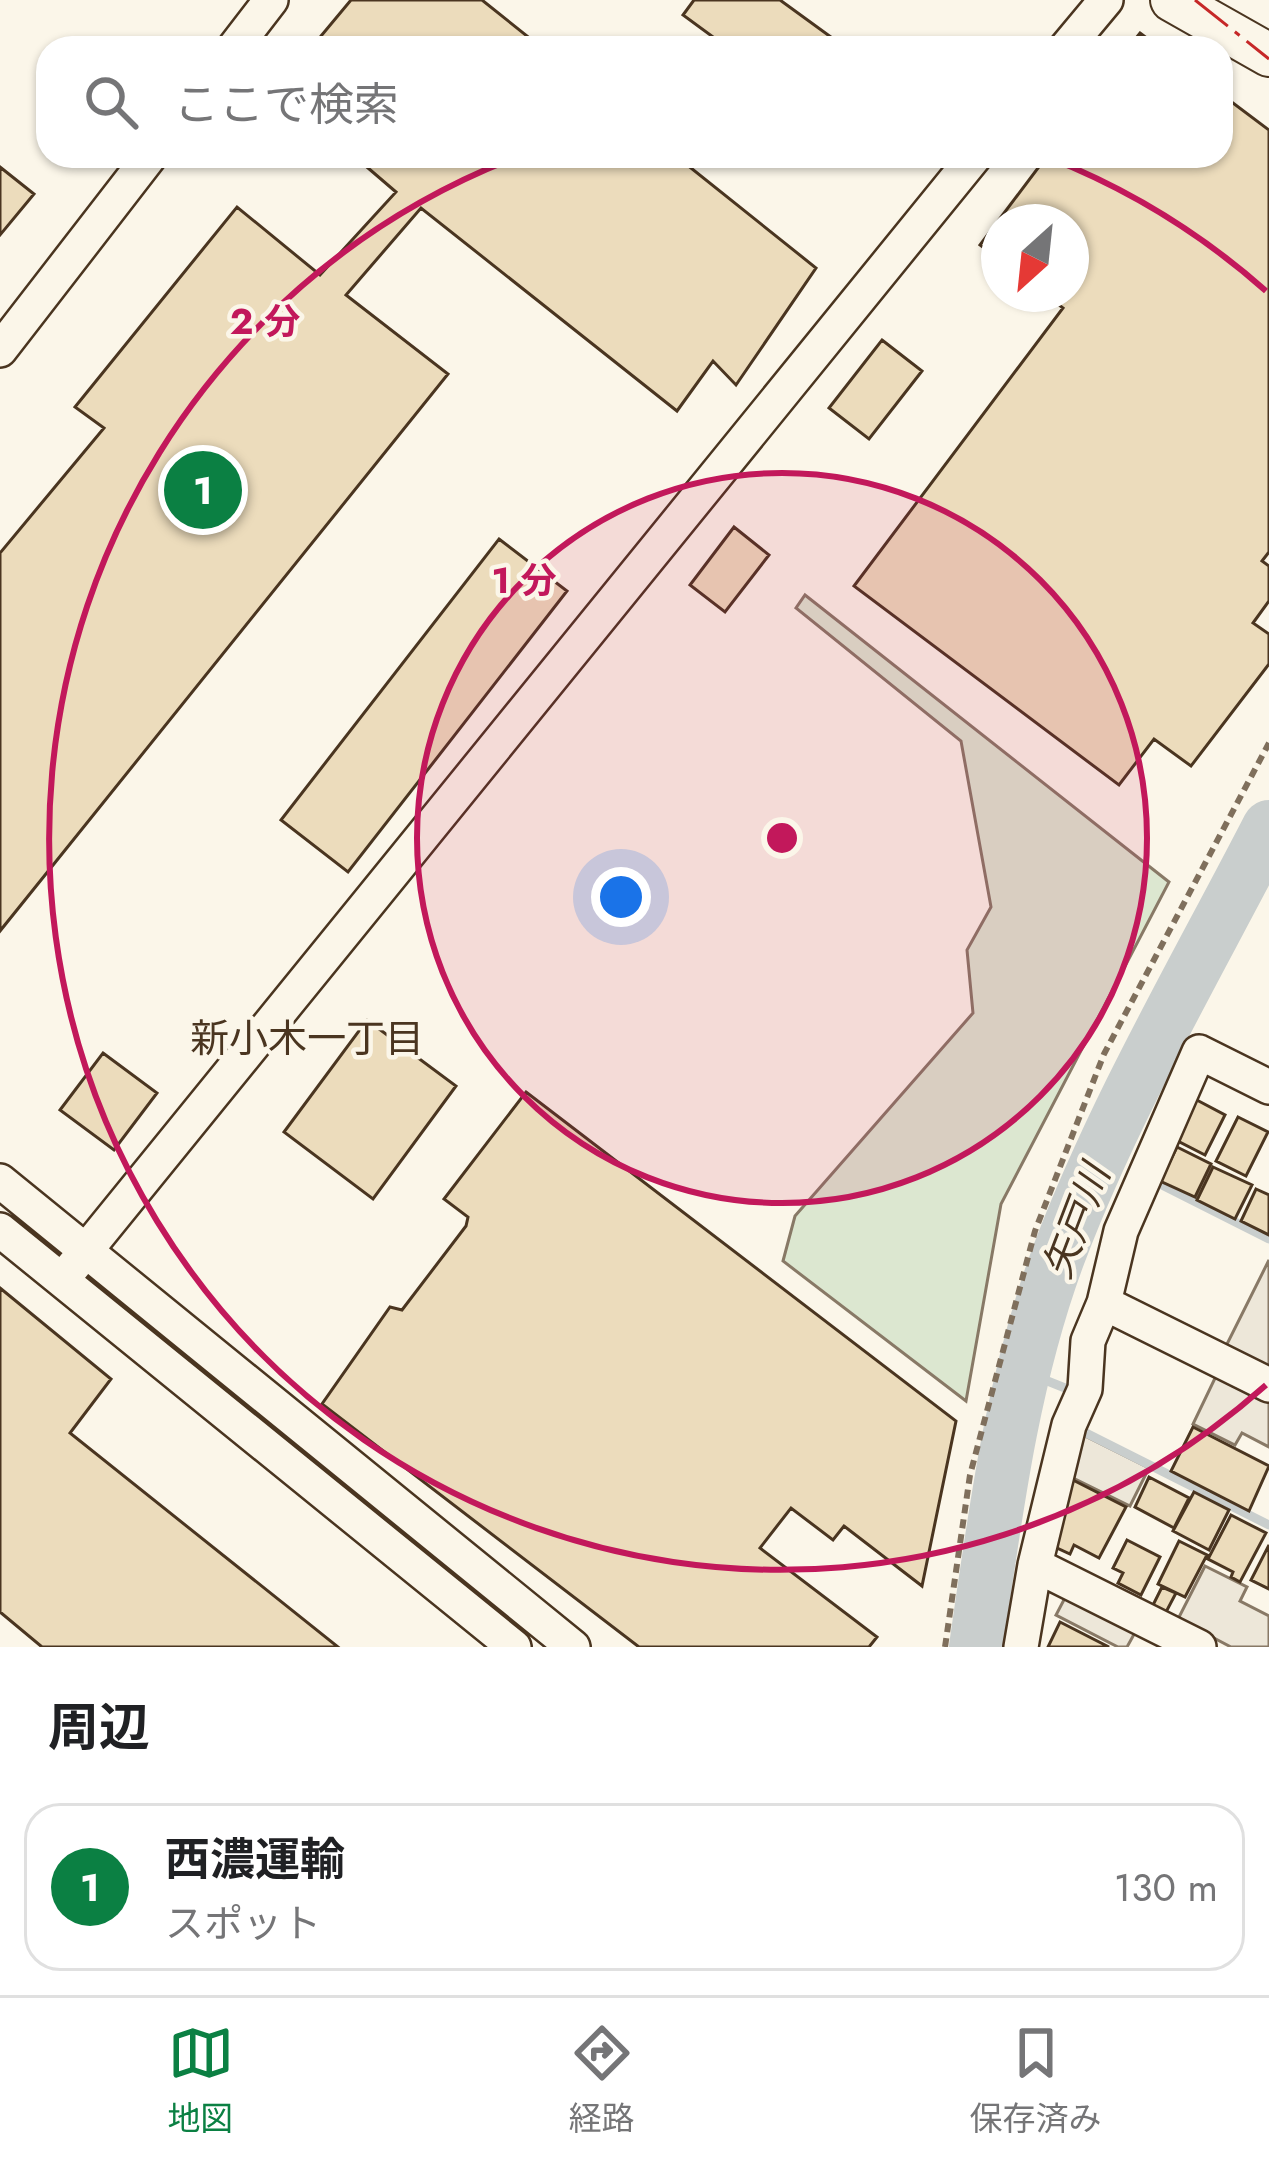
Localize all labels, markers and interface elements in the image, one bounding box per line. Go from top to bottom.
search box [36,36,1233,168]
icon: search [78,69,144,135]
text: ここで検索 [174,72,399,137]
north arrow [981,204,1089,312]
text: 2 分 [230,295,300,347]
pin: 1 [164,445,242,535]
text: 1 分 [491,554,557,606]
centre of rings [761,817,803,859]
your location [591,867,651,927]
district label: 新小木一丁目 [190,1010,424,1067]
water label: 矢戸川 [1029,1153,1125,1286]
text: 周辺 [48,1690,150,1764]
text: 西濃運輸 [165,1827,345,1892]
text: 1 [80,1859,100,1916]
text: 130 m [1114,1859,1218,1916]
text: スポット [165,1895,321,1952]
tab: 地図 [168,2020,234,2142]
tab: 経路 [569,2020,635,2142]
tab: 保存済み [970,2020,1102,2142]

